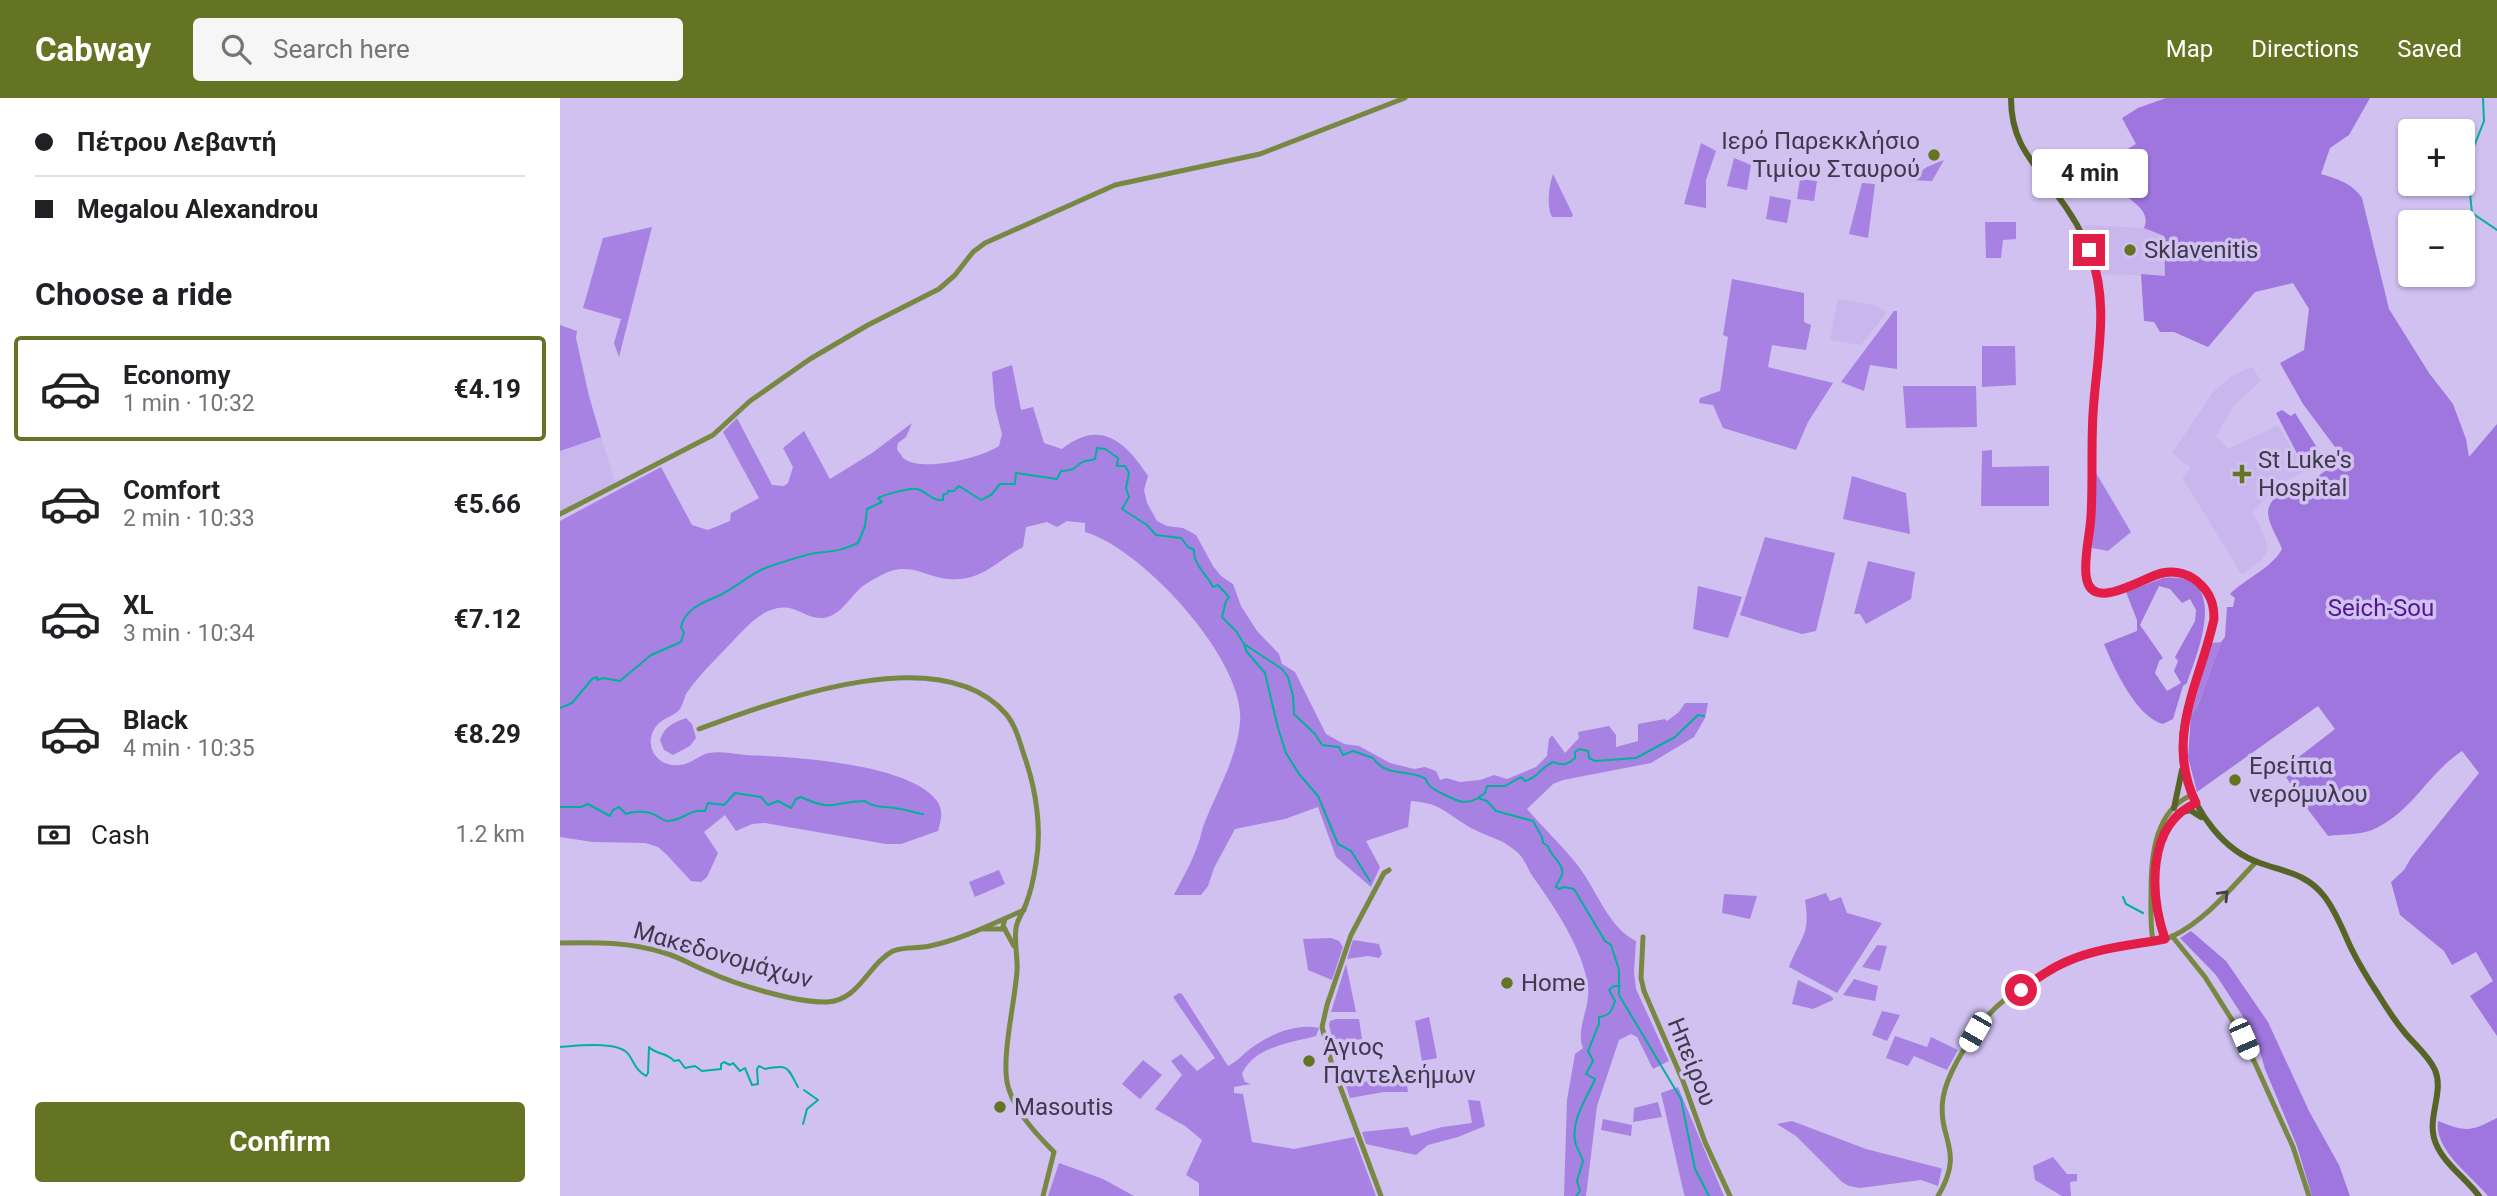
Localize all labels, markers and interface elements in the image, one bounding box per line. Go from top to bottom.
search box [193,18,683,81]
text: Cabway [35,30,151,69]
icon: search [217,30,255,68]
text: Search here [273,34,410,64]
text: Map [2166,35,2213,63]
text: Directions [2251,35,2359,63]
text: Saved [2397,35,2462,63]
map controls [2398,119,2475,287]
button: + [2398,119,2475,196]
text: Πέτρου Λεβαντή [77,127,277,157]
place label: Ιερό Παρεκκλήσιο Τιμίου Σταυρού [1721,127,1920,183]
marker: Ιερό Παρεκκλήσιο Τιμίου Σταυρού [1926,147,1942,163]
callout: 4 min [2031,149,2147,198]
text: 4 min [2061,160,2119,187]
text: Megalou Alexandrou [77,194,318,224]
button: − [2398,210,2475,287]
route end [2073,234,2105,266]
place label: Sklavenitis [2144,236,2259,264]
marker: Sklavenitis [2122,242,2138,258]
text: Choose a ride [35,275,232,313]
icon: car [39,357,102,420]
text: Economy [123,360,230,390]
text: €4.19 [454,374,521,404]
text: 1 min · 10:32 [123,390,255,417]
place label: St Luke's Hospital [2258,446,2352,502]
marker: St Luke's Hospital [2232,464,2252,484]
icon: car [39,472,102,535]
text: Comfort [123,475,220,505]
text: €5.66 [454,489,521,519]
text: 2 min · 10:33 [123,505,255,532]
icon: car [39,587,102,650]
text: XL [123,590,154,620]
park label: Seich-Sou [2328,594,2434,622]
text: €7.12 [454,604,521,634]
text: 3 min · 10:34 [123,620,255,647]
icon: car [39,702,102,765]
text: Black [123,705,188,735]
text: €8.29 [454,719,521,749]
text: 4 min · 10:35 [123,735,255,762]
place label: Ερείπια νερόμυλου [2249,752,2368,808]
marker: Ερείπια νερόμυλου [2227,772,2243,788]
icon: cash [35,816,73,854]
text: Cash [91,820,150,850]
text: 1.2 km [456,821,525,848]
one-way arrow [2216,891,2229,904]
street label: Μακεδονομάχων [630,916,816,994]
place label: Home [1521,969,1586,997]
route start [2005,974,2037,1006]
marker: Home [1499,975,1515,991]
car [1956,1009,1995,1055]
street label: Ηπείρου [1662,1014,1722,1110]
car [2227,1016,2262,1062]
place label: Άγιος Παντελεήμων [1323,1033,1476,1089]
marker: Άγιος Παντελεήμων [1301,1053,1317,1069]
place label: Masoutis [1014,1093,1113,1121]
marker: Masoutis [992,1099,1008,1115]
button: Confirm [35,1102,525,1182]

